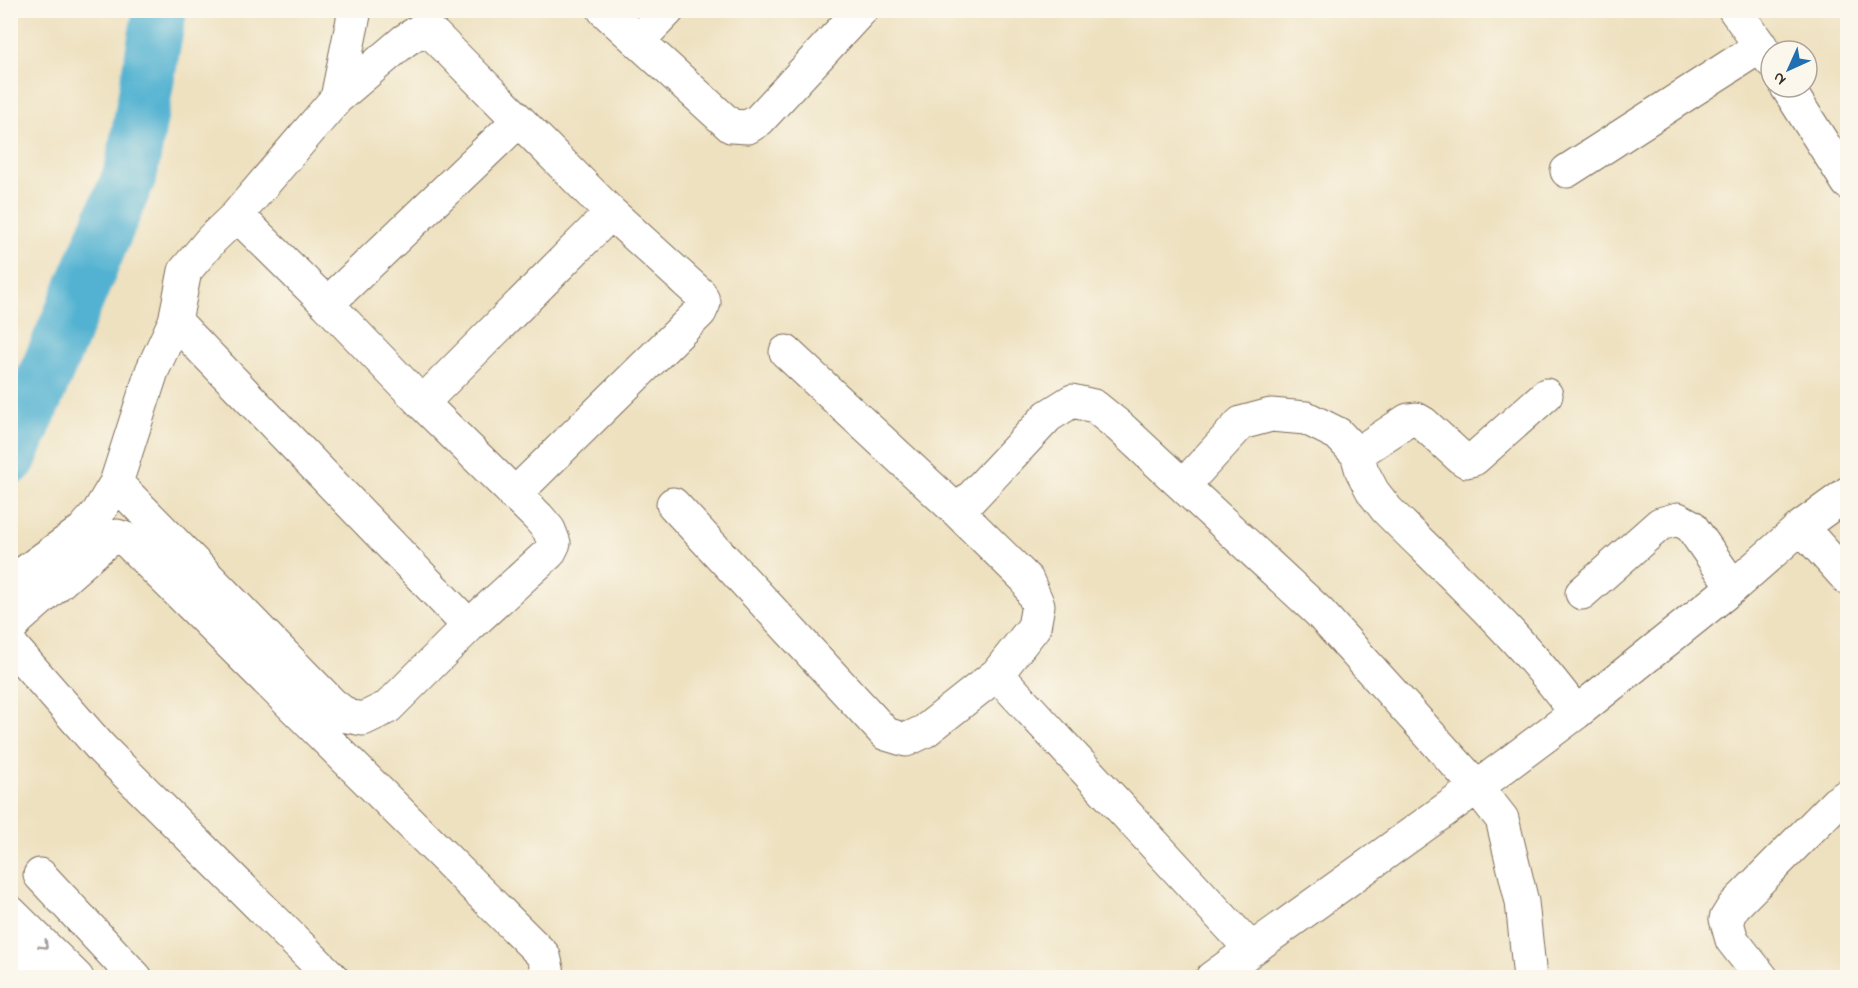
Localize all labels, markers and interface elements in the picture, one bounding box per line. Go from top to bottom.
north arrow [1759,39,1819,99]
text: N [1767,66,1792,91]
one-way arrow [36,937,47,948]

